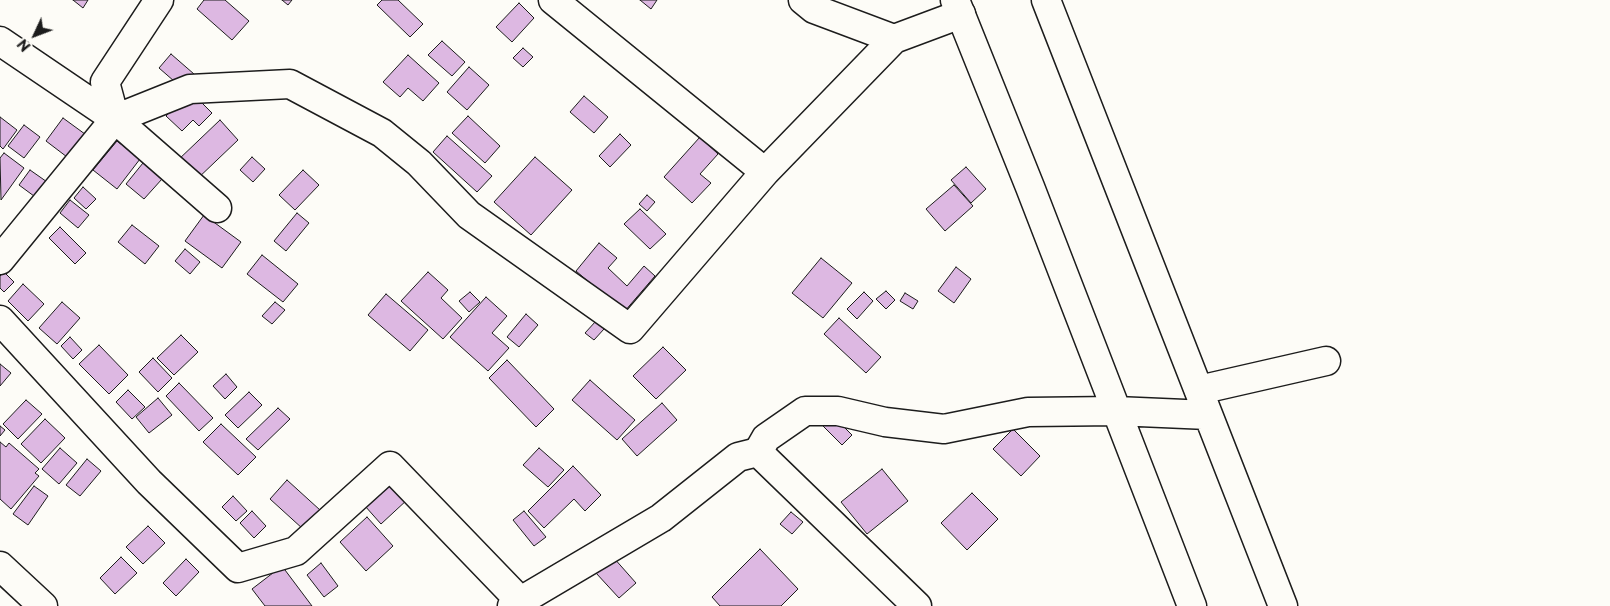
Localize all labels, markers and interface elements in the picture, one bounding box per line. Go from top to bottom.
north arrow [10,10,60,60]
text: N [12,34,35,57]

